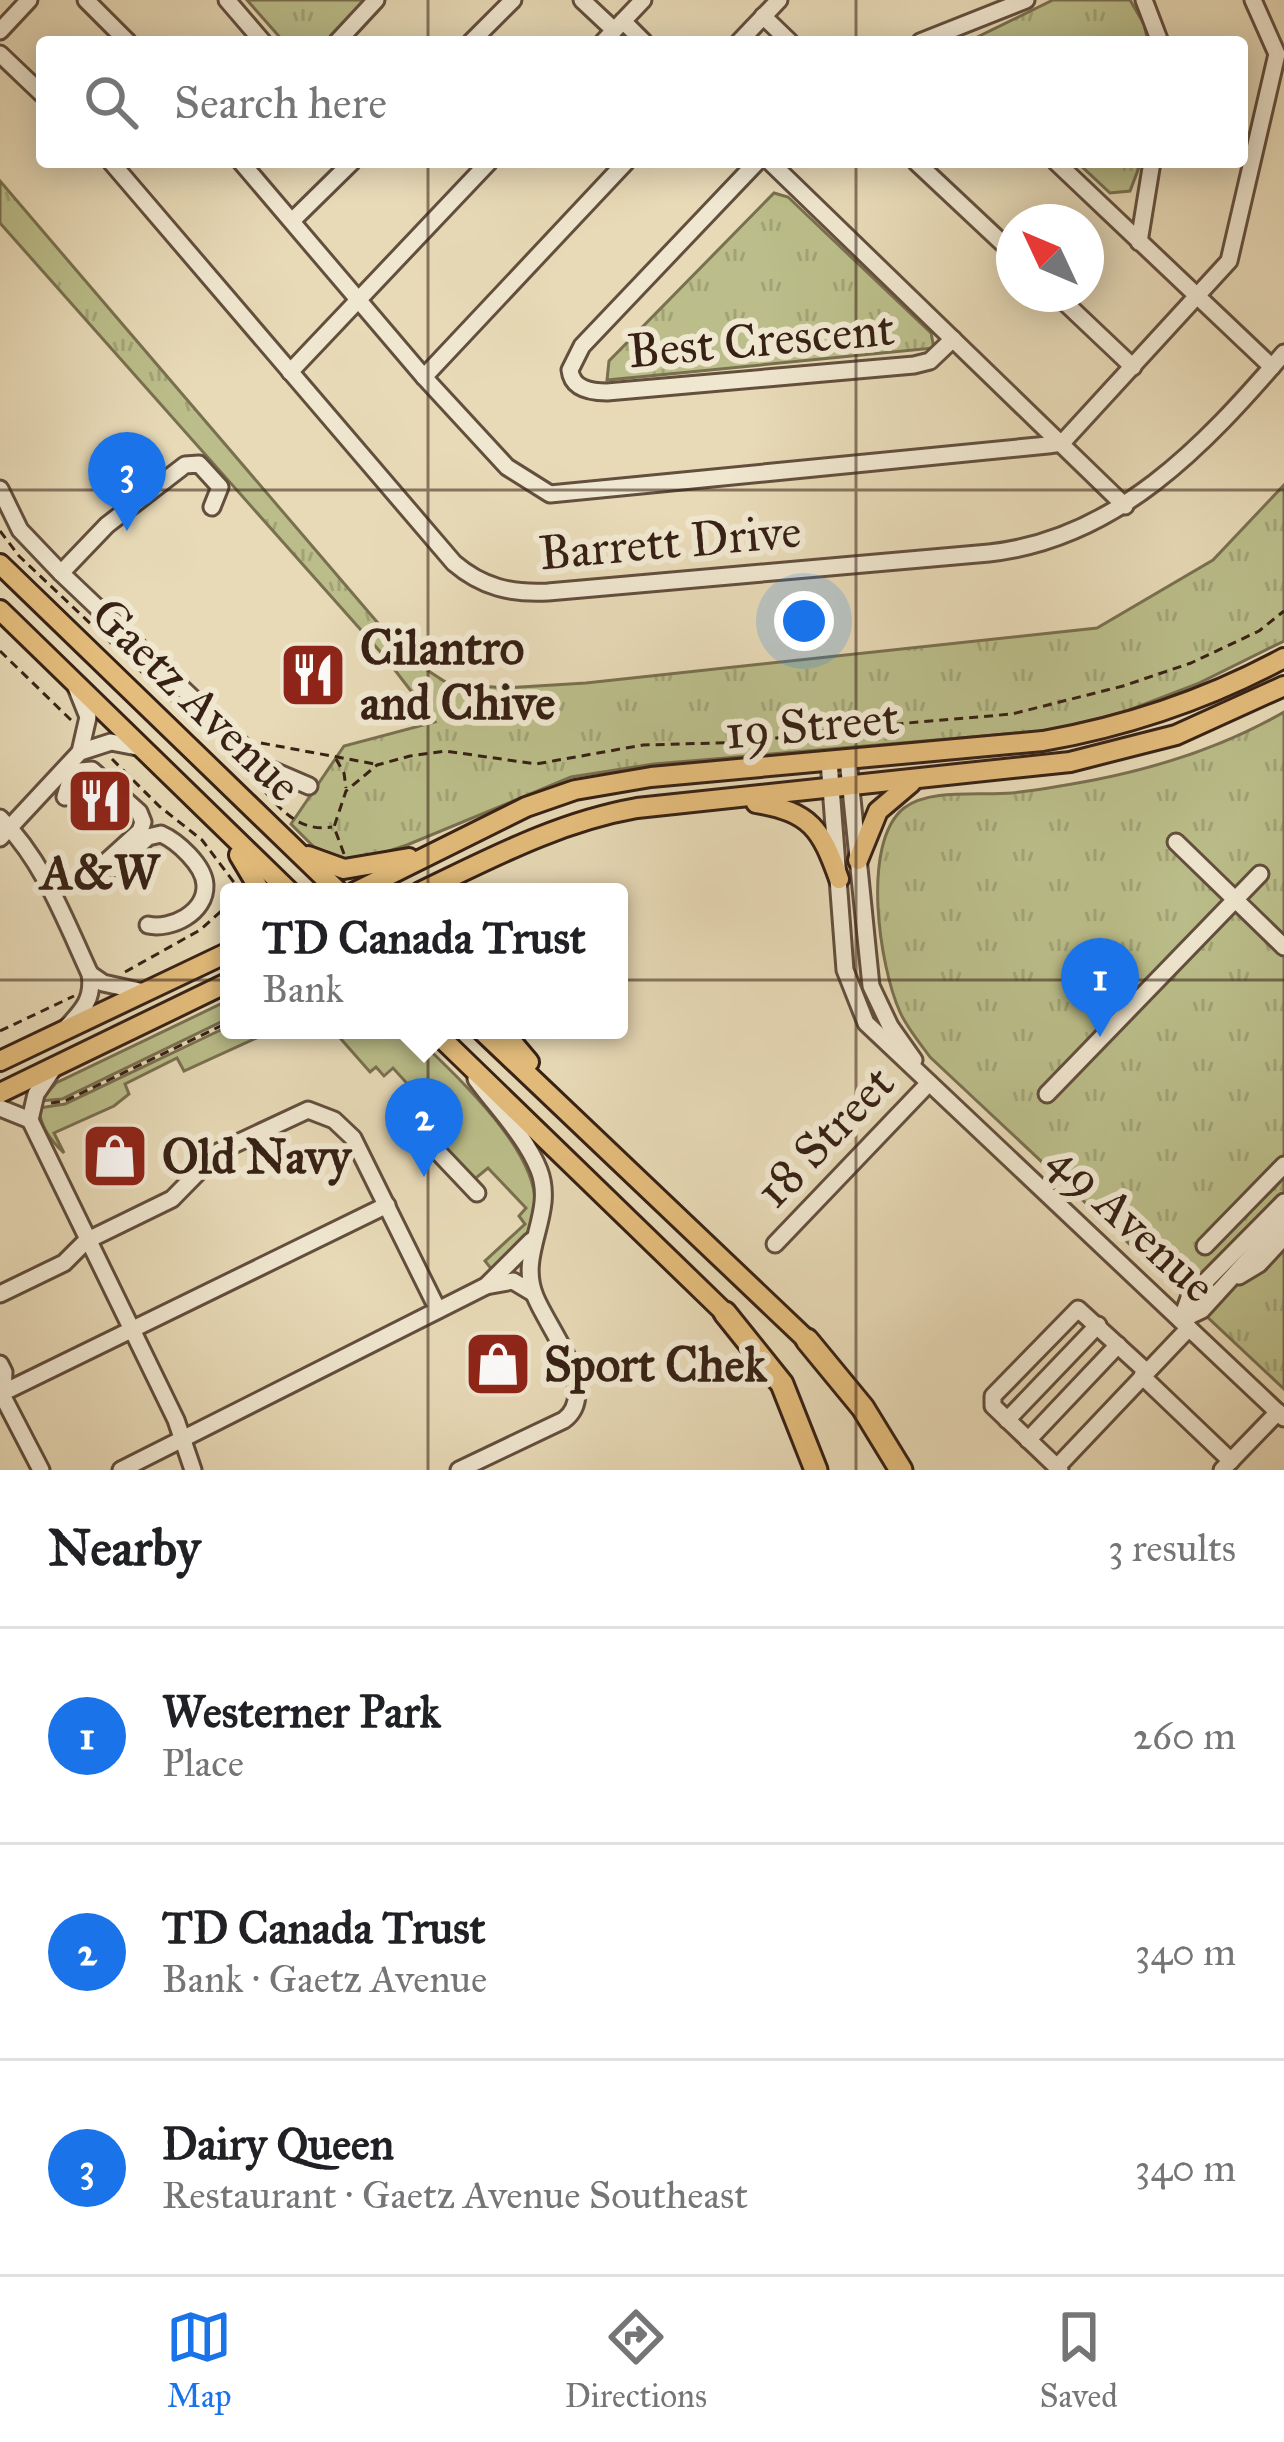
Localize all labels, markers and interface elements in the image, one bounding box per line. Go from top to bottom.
search box [36,36,1248,168]
icon: search [78,69,144,135]
text: Search here [174,75,387,130]
north arrow [996,204,1104,312]
street label: Best Crescent [625,298,897,381]
pin: 3 [88,432,166,531]
street label: Barrett Drive [536,501,804,582]
street label: Gaetz Avenue [79,585,314,814]
your location [774,591,834,651]
place label: Cilantro and Chive [360,618,555,732]
restaurant icon: Cilantro and Chive [278,640,348,710]
street label: 19 Street [723,688,901,761]
restaurant icon: A&W [65,766,135,836]
place label: A&W [38,843,162,902]
popup [220,883,628,1039]
text: TD Canada Trust [262,910,586,965]
pin: 1 [1061,938,1139,1037]
text: Bank [262,965,344,1013]
street label: 18 Street [743,1053,906,1219]
pin: 2 [385,1078,463,1177]
shop icon: Old Navy [80,1121,150,1191]
place label: Old Navy [162,1127,353,1186]
street label: 49 Avenue [1037,1130,1228,1315]
shop icon: Sport Chek [463,1329,533,1399]
place label: Sport Chek [544,1335,767,1394]
text: Nearby [48,1517,200,1579]
text: 3 results [1108,1524,1236,1572]
text: Westerner Park [162,1684,441,1739]
text: 1 [79,1712,95,1760]
text: 260 m [1133,1712,1236,1760]
text: Place [162,1739,244,1787]
text: TD Canada Trust [162,1900,486,1955]
text: 2 [77,1928,97,1976]
text: 340 m [1135,1928,1236,1976]
text: Bank · Gaetz Avenue [162,1955,487,2003]
text: Dairy Queen [162,2116,394,2171]
text: 3 [79,2144,95,2192]
text: 340 m [1135,2144,1236,2192]
text: Restaurant · Gaetz Avenue Southeast [162,2171,748,2219]
tab: Map [166,2304,232,2416]
tab: Directions [565,2304,707,2416]
tab: Saved [1039,2304,1118,2416]

